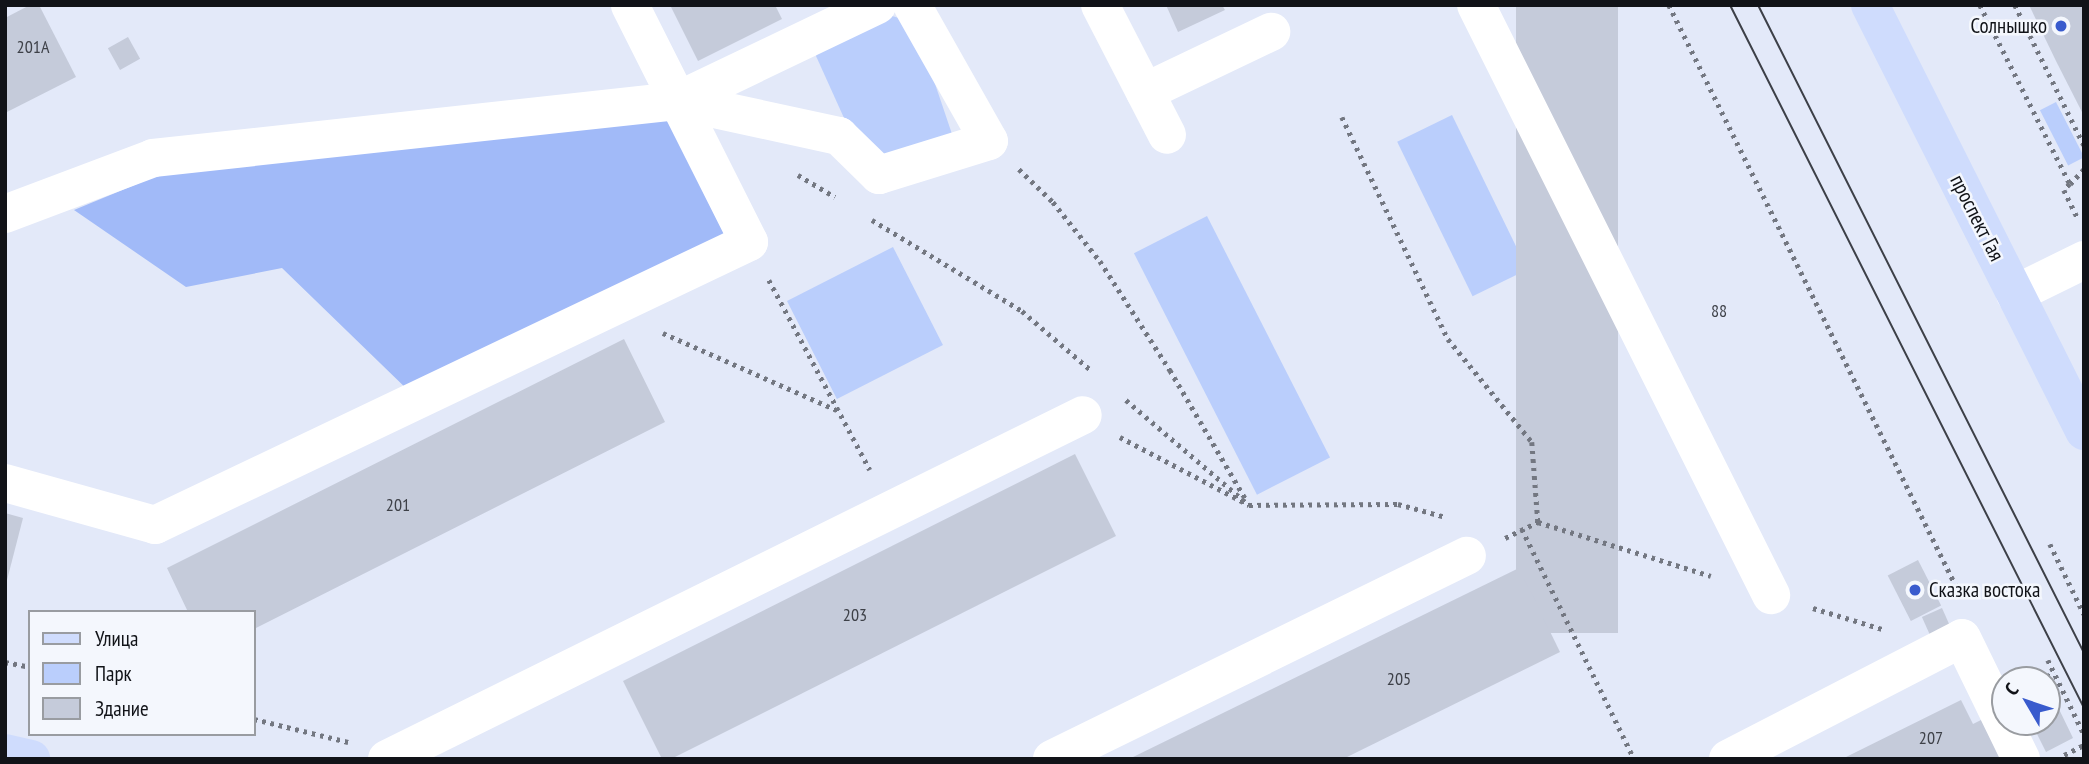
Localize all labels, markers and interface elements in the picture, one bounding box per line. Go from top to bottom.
place label: Солнышко [1970,13,2047,39]
marker: Солнышко [2053,18,2069,34]
house number: 201А [17,36,49,58]
street label: проспект Гая [1944,170,2010,266]
house number: 88 [1711,300,1727,322]
house number: 201 [386,494,410,516]
place label: Сказка востока [1929,577,2040,603]
marker: Сказка востока [1907,582,1923,598]
house number: 203 [843,604,867,626]
legend [28,610,256,736]
text: Улица [95,625,138,652]
text: Парк [95,660,132,687]
north arrow [1991,666,2061,736]
house number: 205 [1387,668,1411,690]
text: С [1999,678,2023,700]
text: Здание [95,695,149,722]
house number: 207 [1919,727,1943,749]

